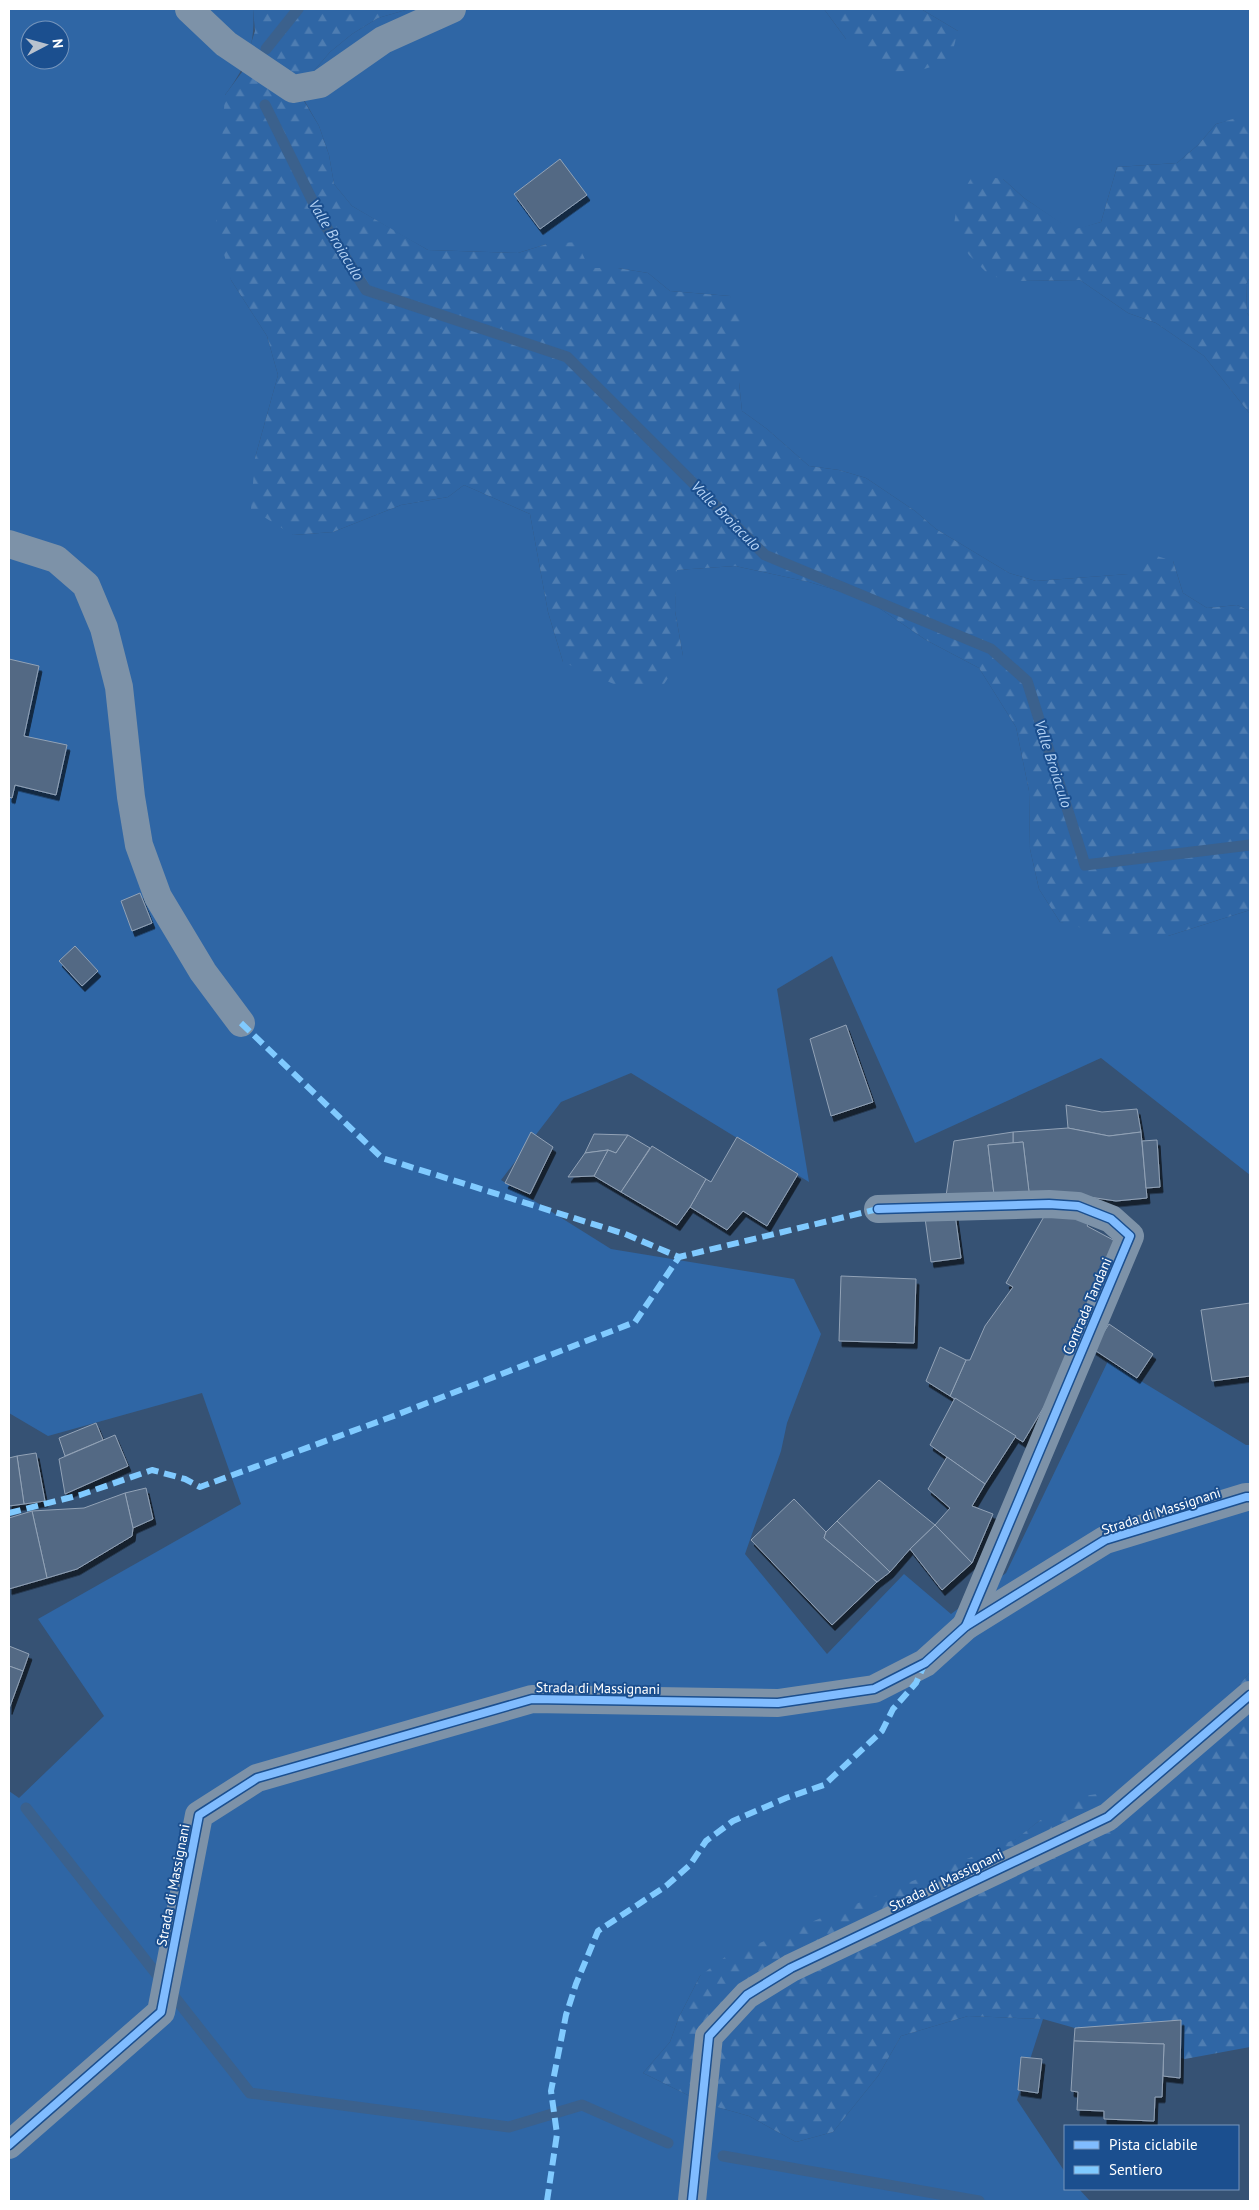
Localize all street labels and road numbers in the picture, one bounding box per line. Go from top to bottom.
street label: Contrada Tandani [1058,1255,1116,1357]
street label: Strada di Massignani [1099,1483,1223,1539]
street label: Strada di Massignani [536,1678,660,1698]
street label: Strada di Massignani [152,1822,194,1948]
street label: Strada di Massignani [886,1845,1006,1915]

